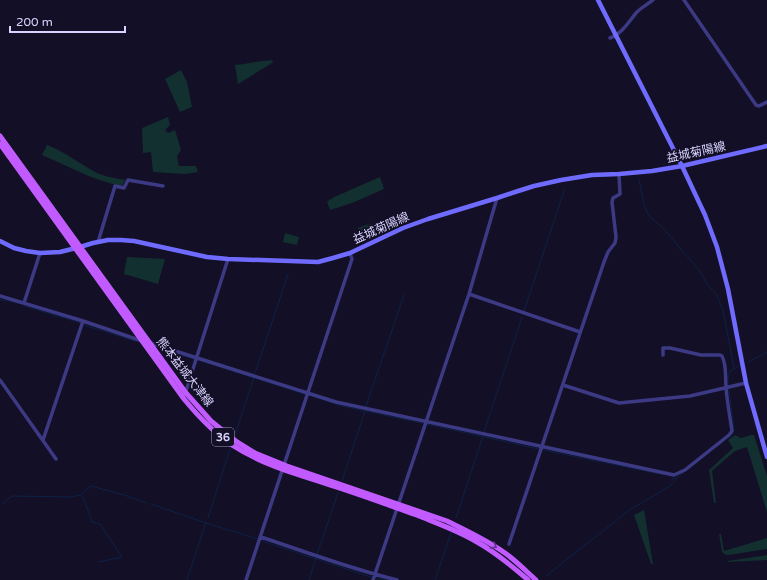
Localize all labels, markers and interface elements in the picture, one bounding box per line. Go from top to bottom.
scale bar [10,8,125,34]
text: 200 m [16,15,53,29]
street label: 益城菊陽線 [665,139,727,165]
street label: 益城菊陽線 [351,209,411,247]
street label: 熊本益城大津線 [154,335,216,409]
road number: 36 [212,428,234,446]
one-way arrow [490,541,497,548]

